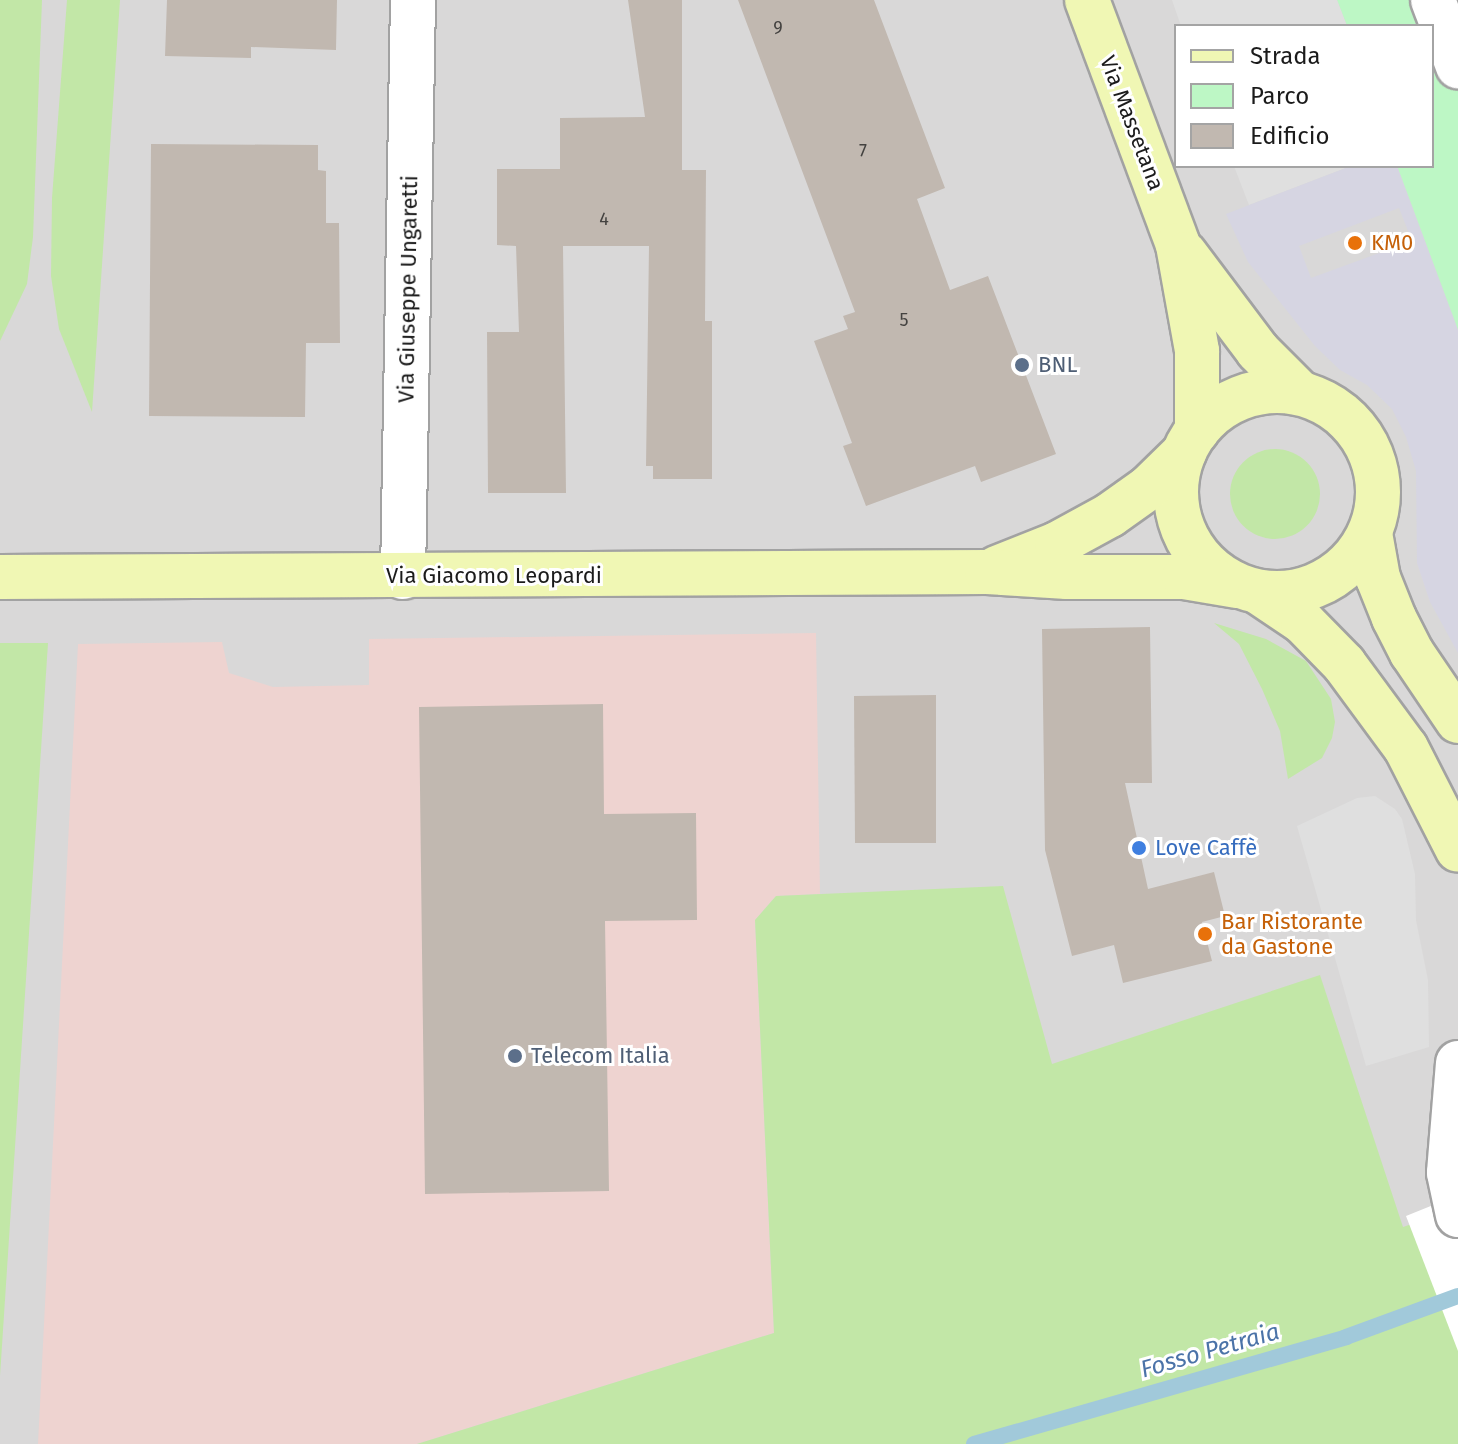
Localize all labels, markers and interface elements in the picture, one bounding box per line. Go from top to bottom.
house number: 9 [773,17,783,39]
legend [1174,24,1434,168]
text: Strada [1250,42,1321,70]
street label: Via Massetana [1094,52,1170,194]
text: Parco [1250,82,1309,110]
text: Edificio [1250,122,1330,150]
house number: 7 [859,140,867,162]
street label: Via Giuseppe Ungaretti [393,175,423,403]
house number: 4 [599,208,609,230]
place label: KM0 [1371,230,1413,256]
marker: KM0 [1346,234,1364,252]
house number: 5 [899,309,909,331]
place label: BNL [1038,352,1077,378]
marker: BNL [1013,356,1031,374]
street label: Via Giacomo Leopardi [386,563,602,589]
place label: Love Caffè [1155,835,1257,861]
marker: Love Caffè [1130,839,1148,857]
place label: Bar Ristorante da Gastone [1221,908,1363,960]
marker: Bar Ristorante da Gastone [1196,925,1214,943]
place label: Telecom Italia [531,1043,670,1069]
marker: Telecom Italia [506,1047,524,1065]
water label: Fosso Petraia [1137,1317,1283,1385]

